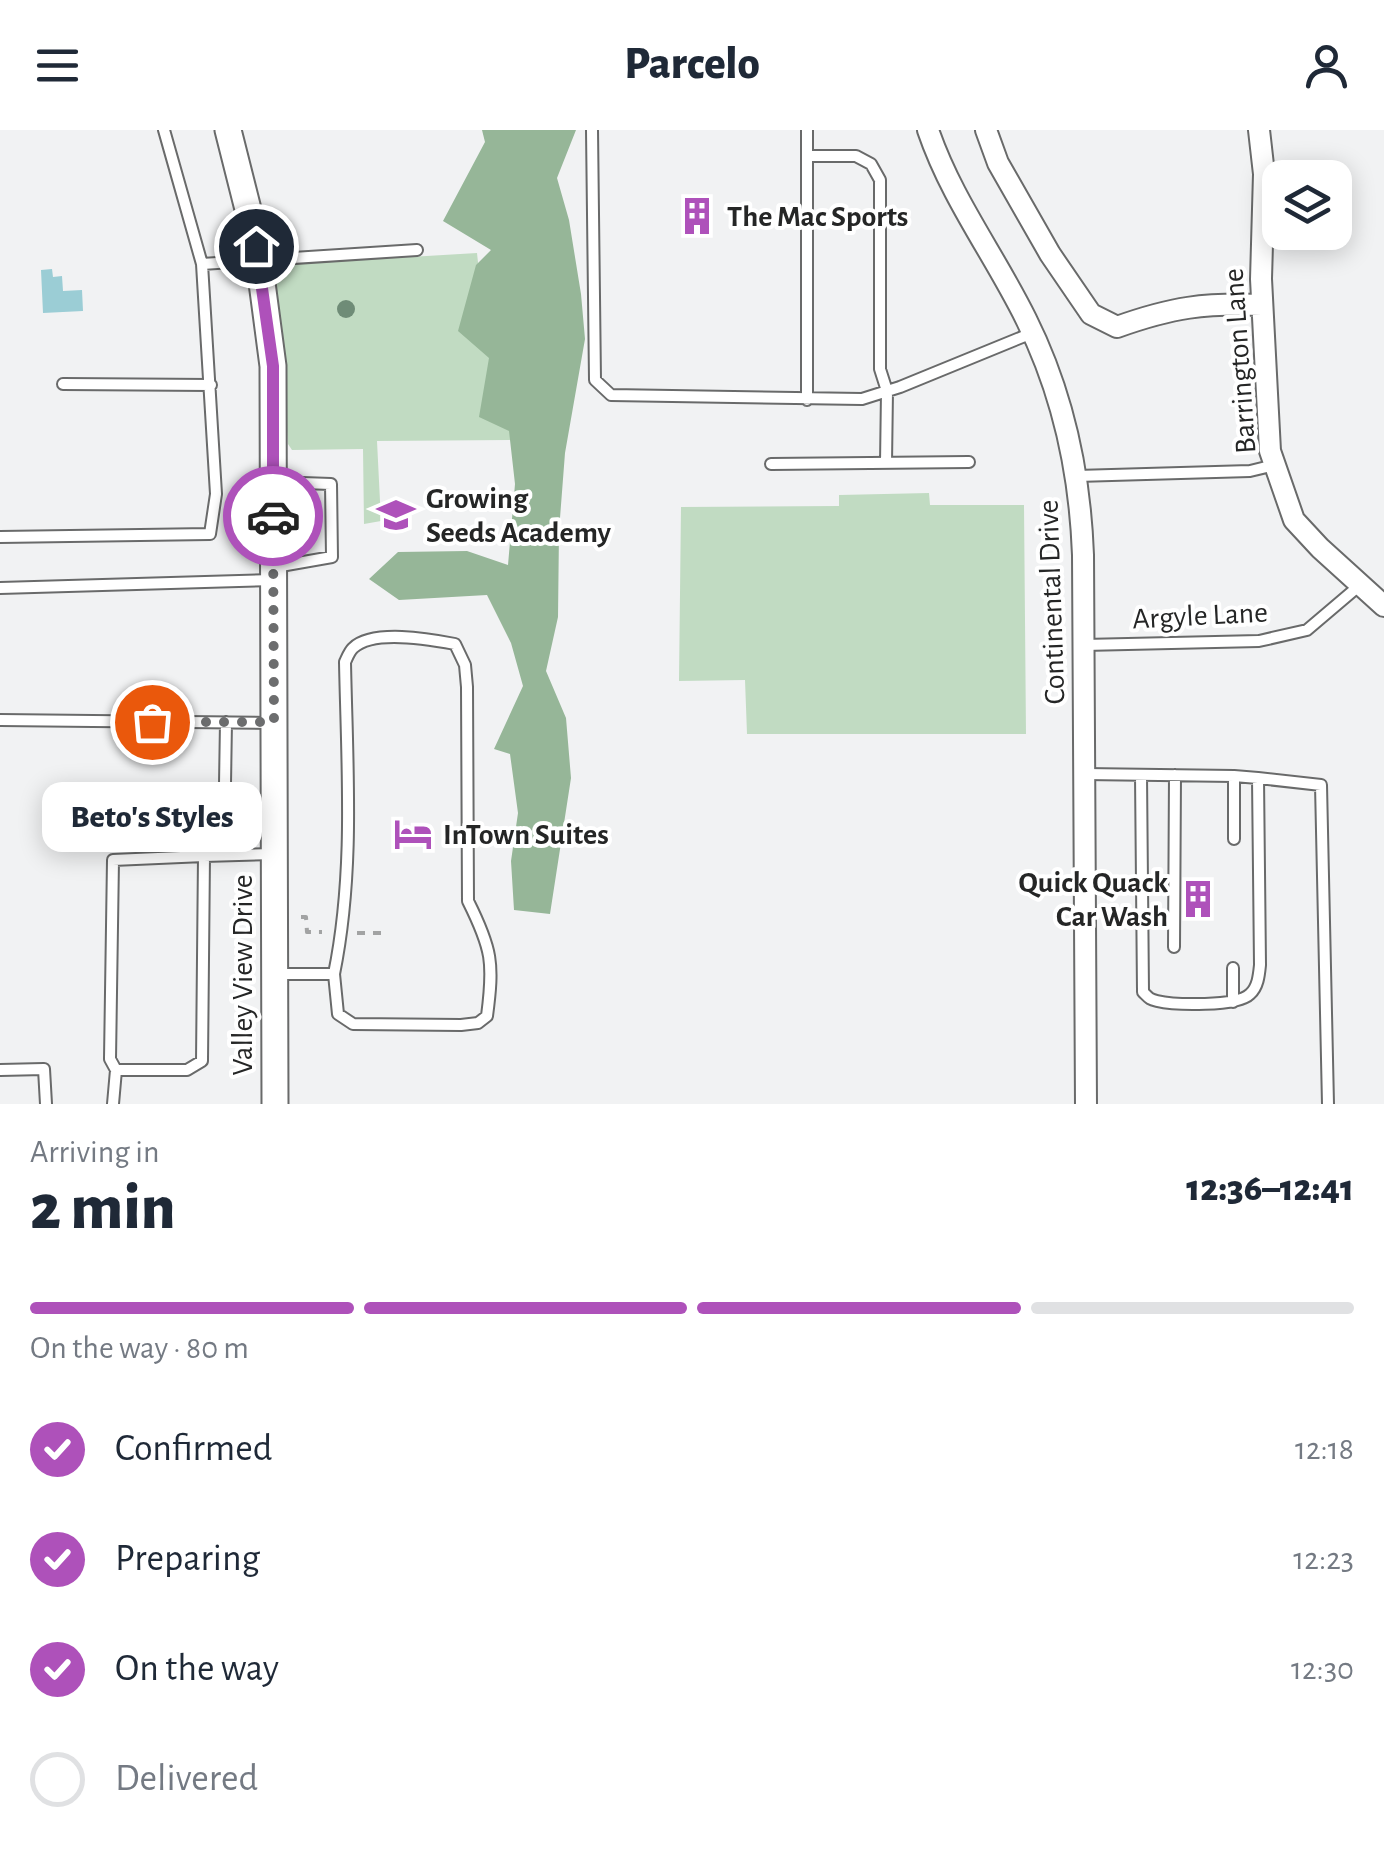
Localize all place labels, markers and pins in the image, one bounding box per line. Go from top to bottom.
building icon: The Mac Sports [676,195,718,237]
place label: The Mac Sports [727,202,908,232]
pin [214,204,299,289]
place label: Growing Seeds Academy [426,484,611,548]
school or university icon: Growing Seeds Academy [375,494,417,536]
pin [110,680,195,765]
callout: Beto's Styles [42,782,262,852]
hotel icon: InTown Suites [392,813,434,855]
place label: InTown Suites [443,820,609,850]
place label: Quick Quack Car Wash [1018,868,1168,932]
building icon: Quick Quack Car Wash [1177,878,1219,920]

